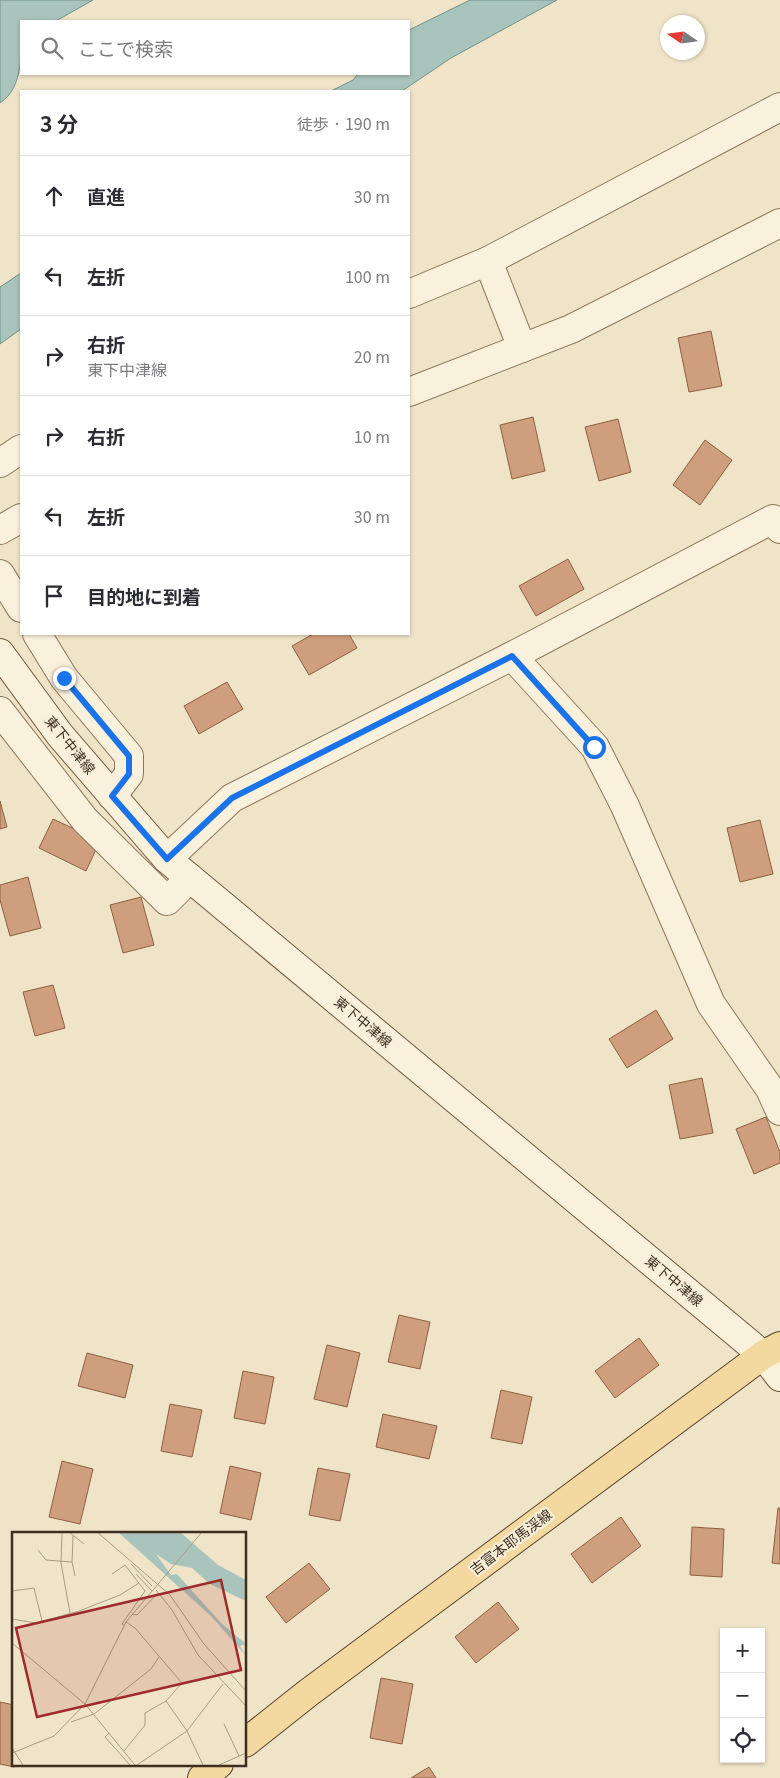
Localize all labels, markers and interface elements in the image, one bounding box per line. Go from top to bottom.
north arrow [660,15,705,60]
search box [20,20,410,75]
icon: search [38,34,66,62]
text: ここで検索 [78,34,173,61]
text: 3 分 [40,108,78,138]
text: 徒歩 · 190 m [297,111,390,135]
icon: ahead [40,182,68,210]
text: 直進 [87,182,125,209]
text: 30 m [354,184,390,208]
icon: left [40,262,68,290]
text: 左折 [87,262,125,289]
text: 100 m [345,264,390,288]
text: 右折 [87,330,125,357]
icon: right [40,342,68,370]
text: 20 m [354,344,390,368]
text: 東下中津線 [87,357,167,381]
icon: right [40,422,68,450]
text: 右折 [87,422,125,449]
text: 10 m [354,424,390,448]
icon: left [40,502,68,530]
text: 左折 [87,502,125,529]
text: 30 m [354,504,390,528]
icon: arrive [40,582,68,610]
text: 目的地に到着 [87,582,201,609]
route end [53,667,76,690]
street label: 東下中津線 [41,711,101,778]
route start [583,736,606,759]
street label: 東下中津線 [330,991,397,1051]
street label: 東下中津線 [641,1250,708,1310]
street label: 吉富本耶馬渓線 [465,1504,556,1579]
inset map [12,1532,246,1766]
map controls [720,1628,765,1763]
button: + [720,1628,765,1673]
button: − [720,1673,765,1718]
button: locate [720,1718,765,1763]

